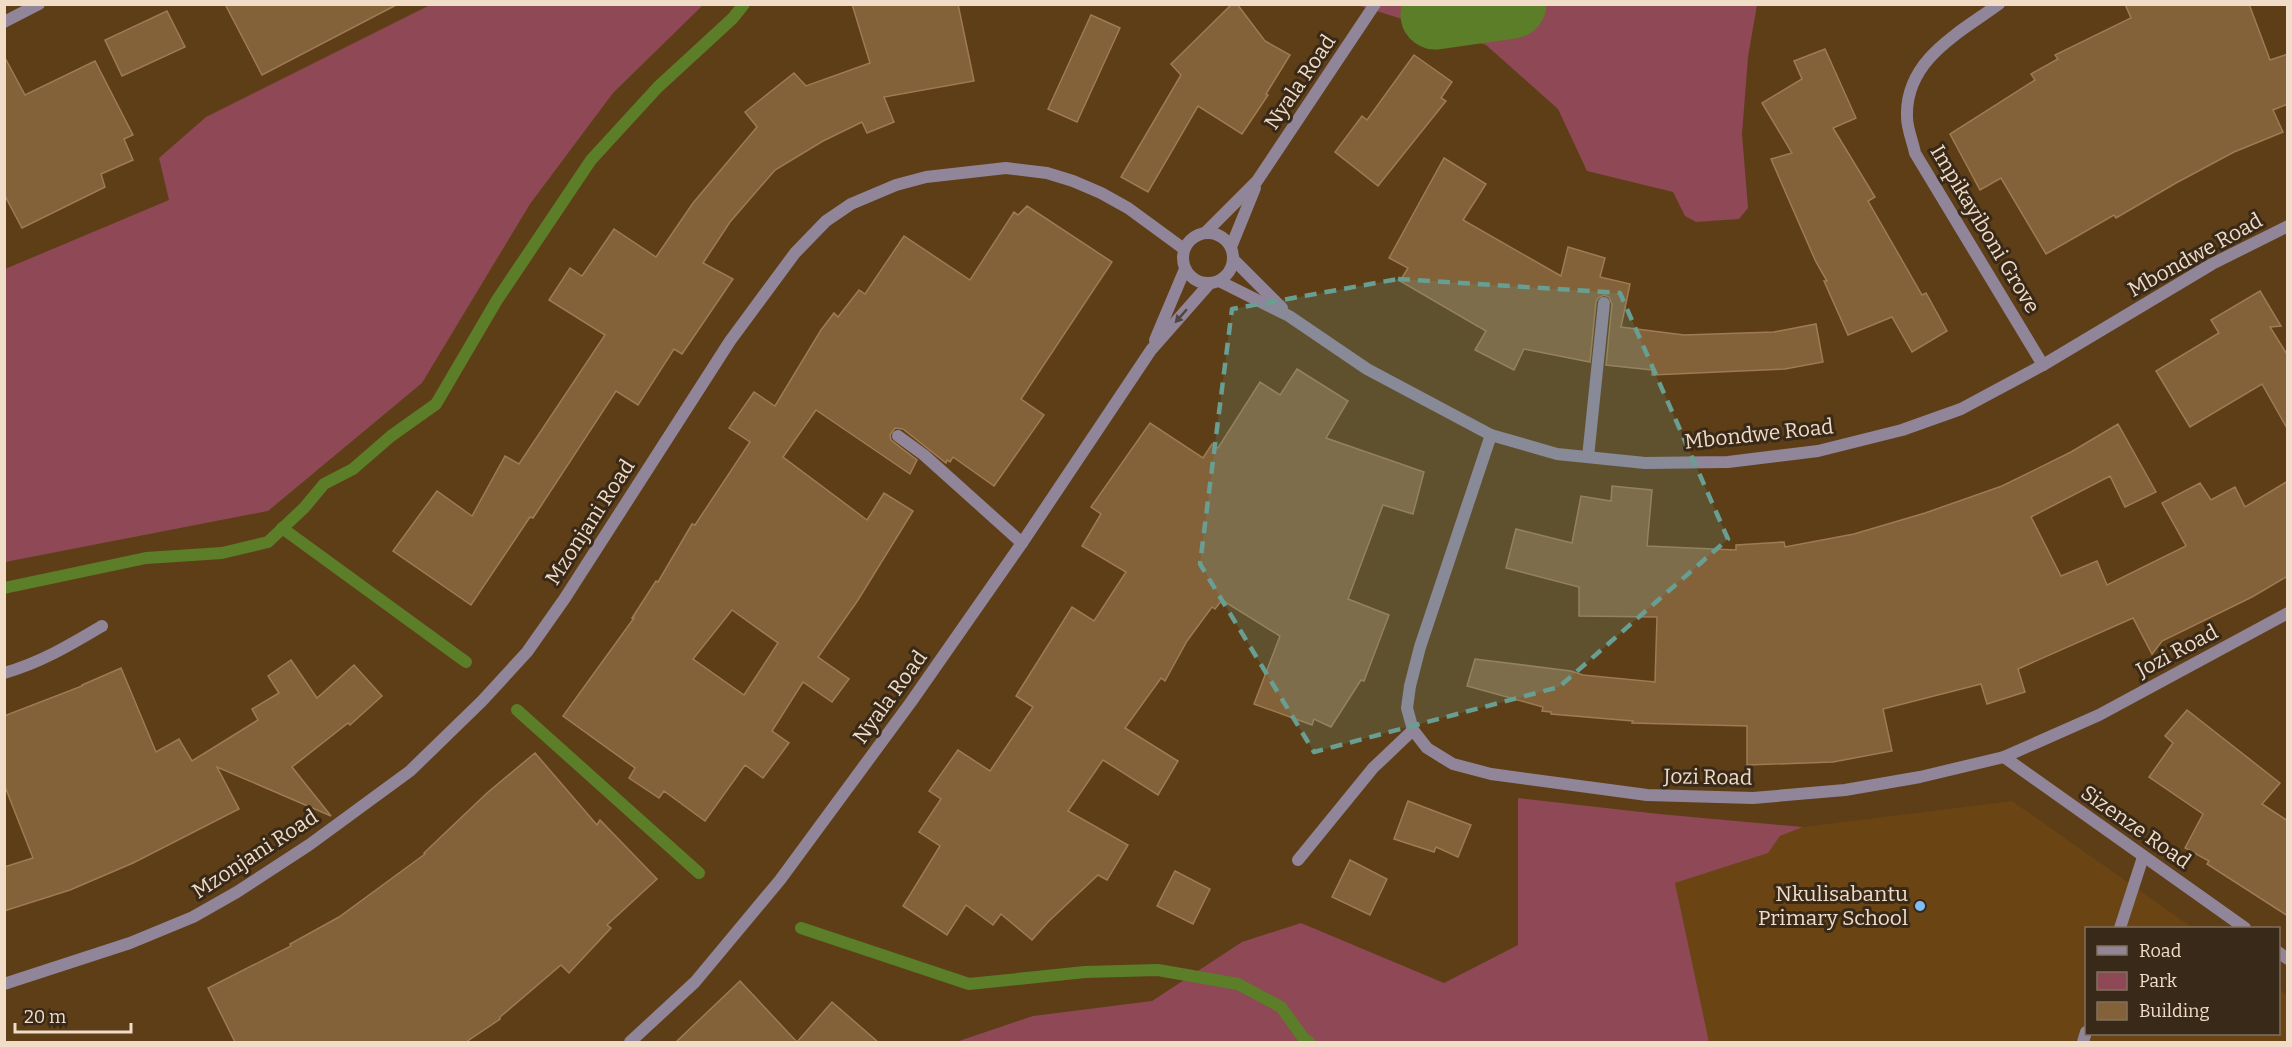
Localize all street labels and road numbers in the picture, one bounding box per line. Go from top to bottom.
street label: Nyala Road [1259,30,1341,134]
street label: Impikayiboni Grove [1924,140,2046,318]
street label: Mbondwe Road [2123,207,2267,303]
street label: Mbondwe Road [1683,413,1835,455]
street label: Mzonjani Road [540,454,640,590]
street label: Jozi Road [2131,619,2222,684]
street label: Nyala Road [847,645,933,749]
street label: Jozi Road [1662,763,1753,791]
street label: Sizenze Road [2076,780,2196,874]
street label: Mzonjani Road [187,804,323,904]

